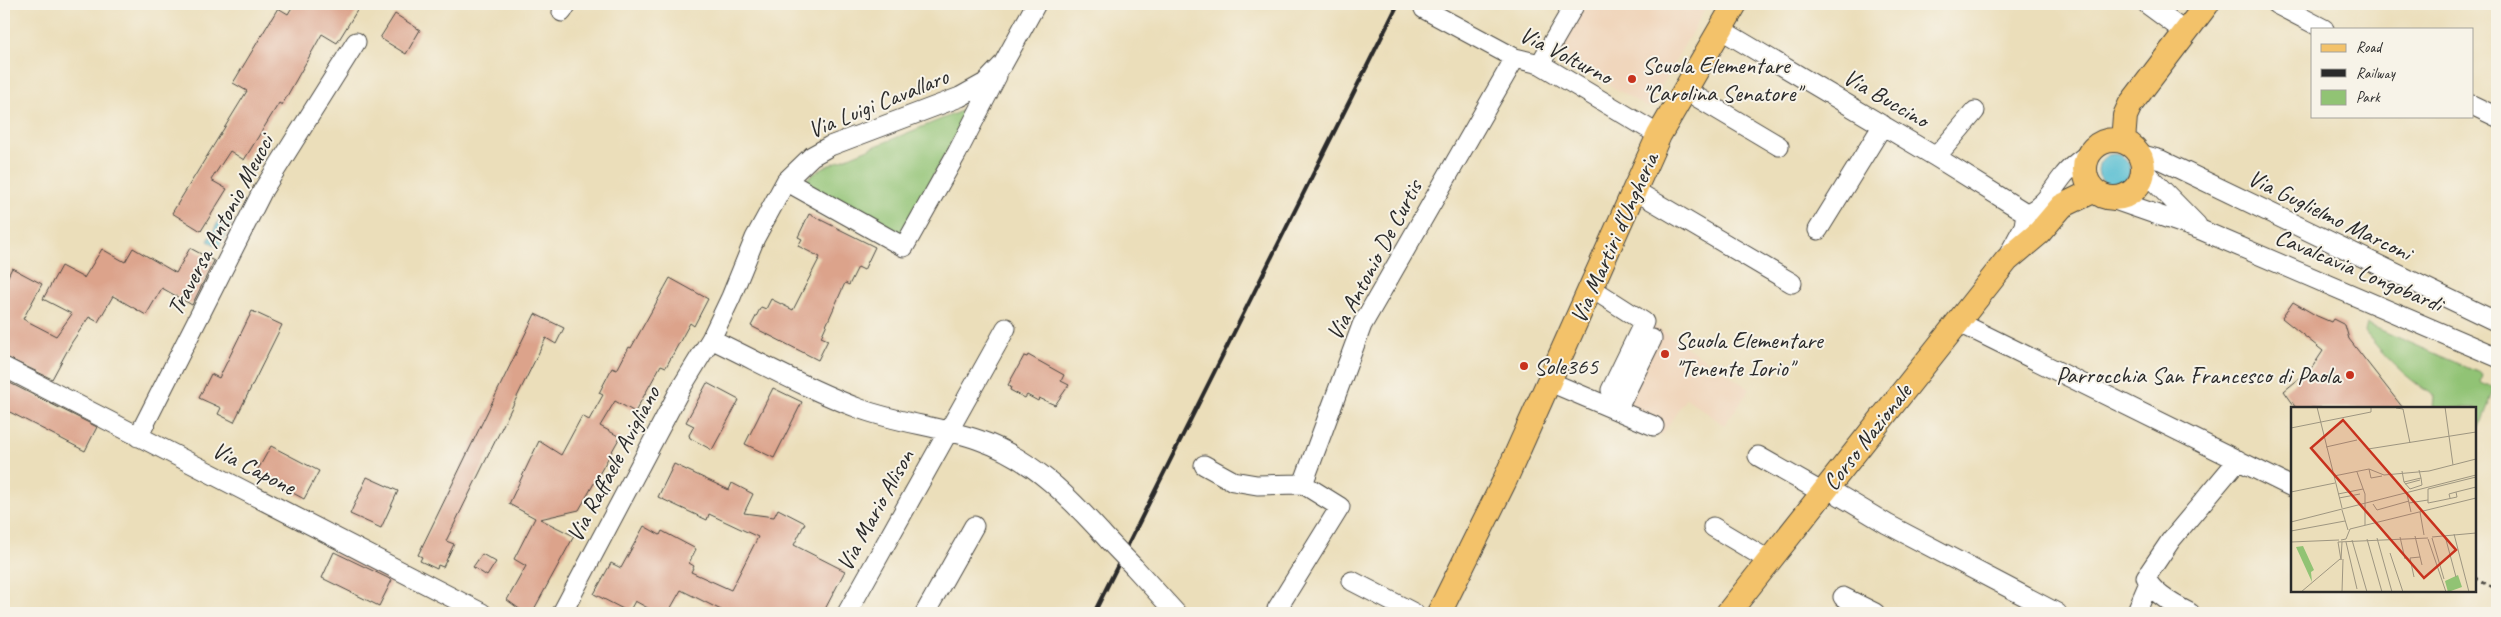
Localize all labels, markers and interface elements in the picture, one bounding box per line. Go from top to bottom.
street label: Via Volturno [1515,19,1620,92]
legend [2311,28,2474,118]
text: Road [2356,38,2383,57]
place label: Scuola Elementare "Carolina Senatore" [1642,50,1806,108]
street label: Via Luigi Cavallaro [803,61,954,145]
street label: Via Buccino [1838,62,1936,136]
text: Railway [2356,64,2397,83]
marker: Scuola Elementare "Carolina Senatore" [1626,73,1638,85]
text: Park [2356,88,2381,107]
street label: Traversa Antonio Meucci [160,126,282,321]
street label: Via Martiri d'Ungheria [1563,146,1666,328]
street label: Via Guglielmo Marconi [2243,162,2420,269]
street label: Via Antonio De Curtis [1319,173,1430,345]
street label: Cavalcavia Longobardi [2271,221,2450,320]
place label: Scuola Elementare "Tenente Iorio" [1675,325,1825,383]
marker: Scuola Elementare "Tenente Iorio" [1659,348,1671,360]
place label: Sole365 [1534,351,1599,381]
marker: Sole365 [1518,360,1530,372]
place label: Parrocchia San Francesco di Paola [2056,360,2342,390]
marker: Parrocchia San Francesco di Paola [2344,369,2356,381]
street label: Corso Nazionale [1816,376,1919,496]
street label: Via Raffaele Avigliano [559,380,667,547]
inset map [2291,407,2476,592]
street label: Via Capone [207,434,303,503]
street label: Via Mario Alison [829,443,921,576]

